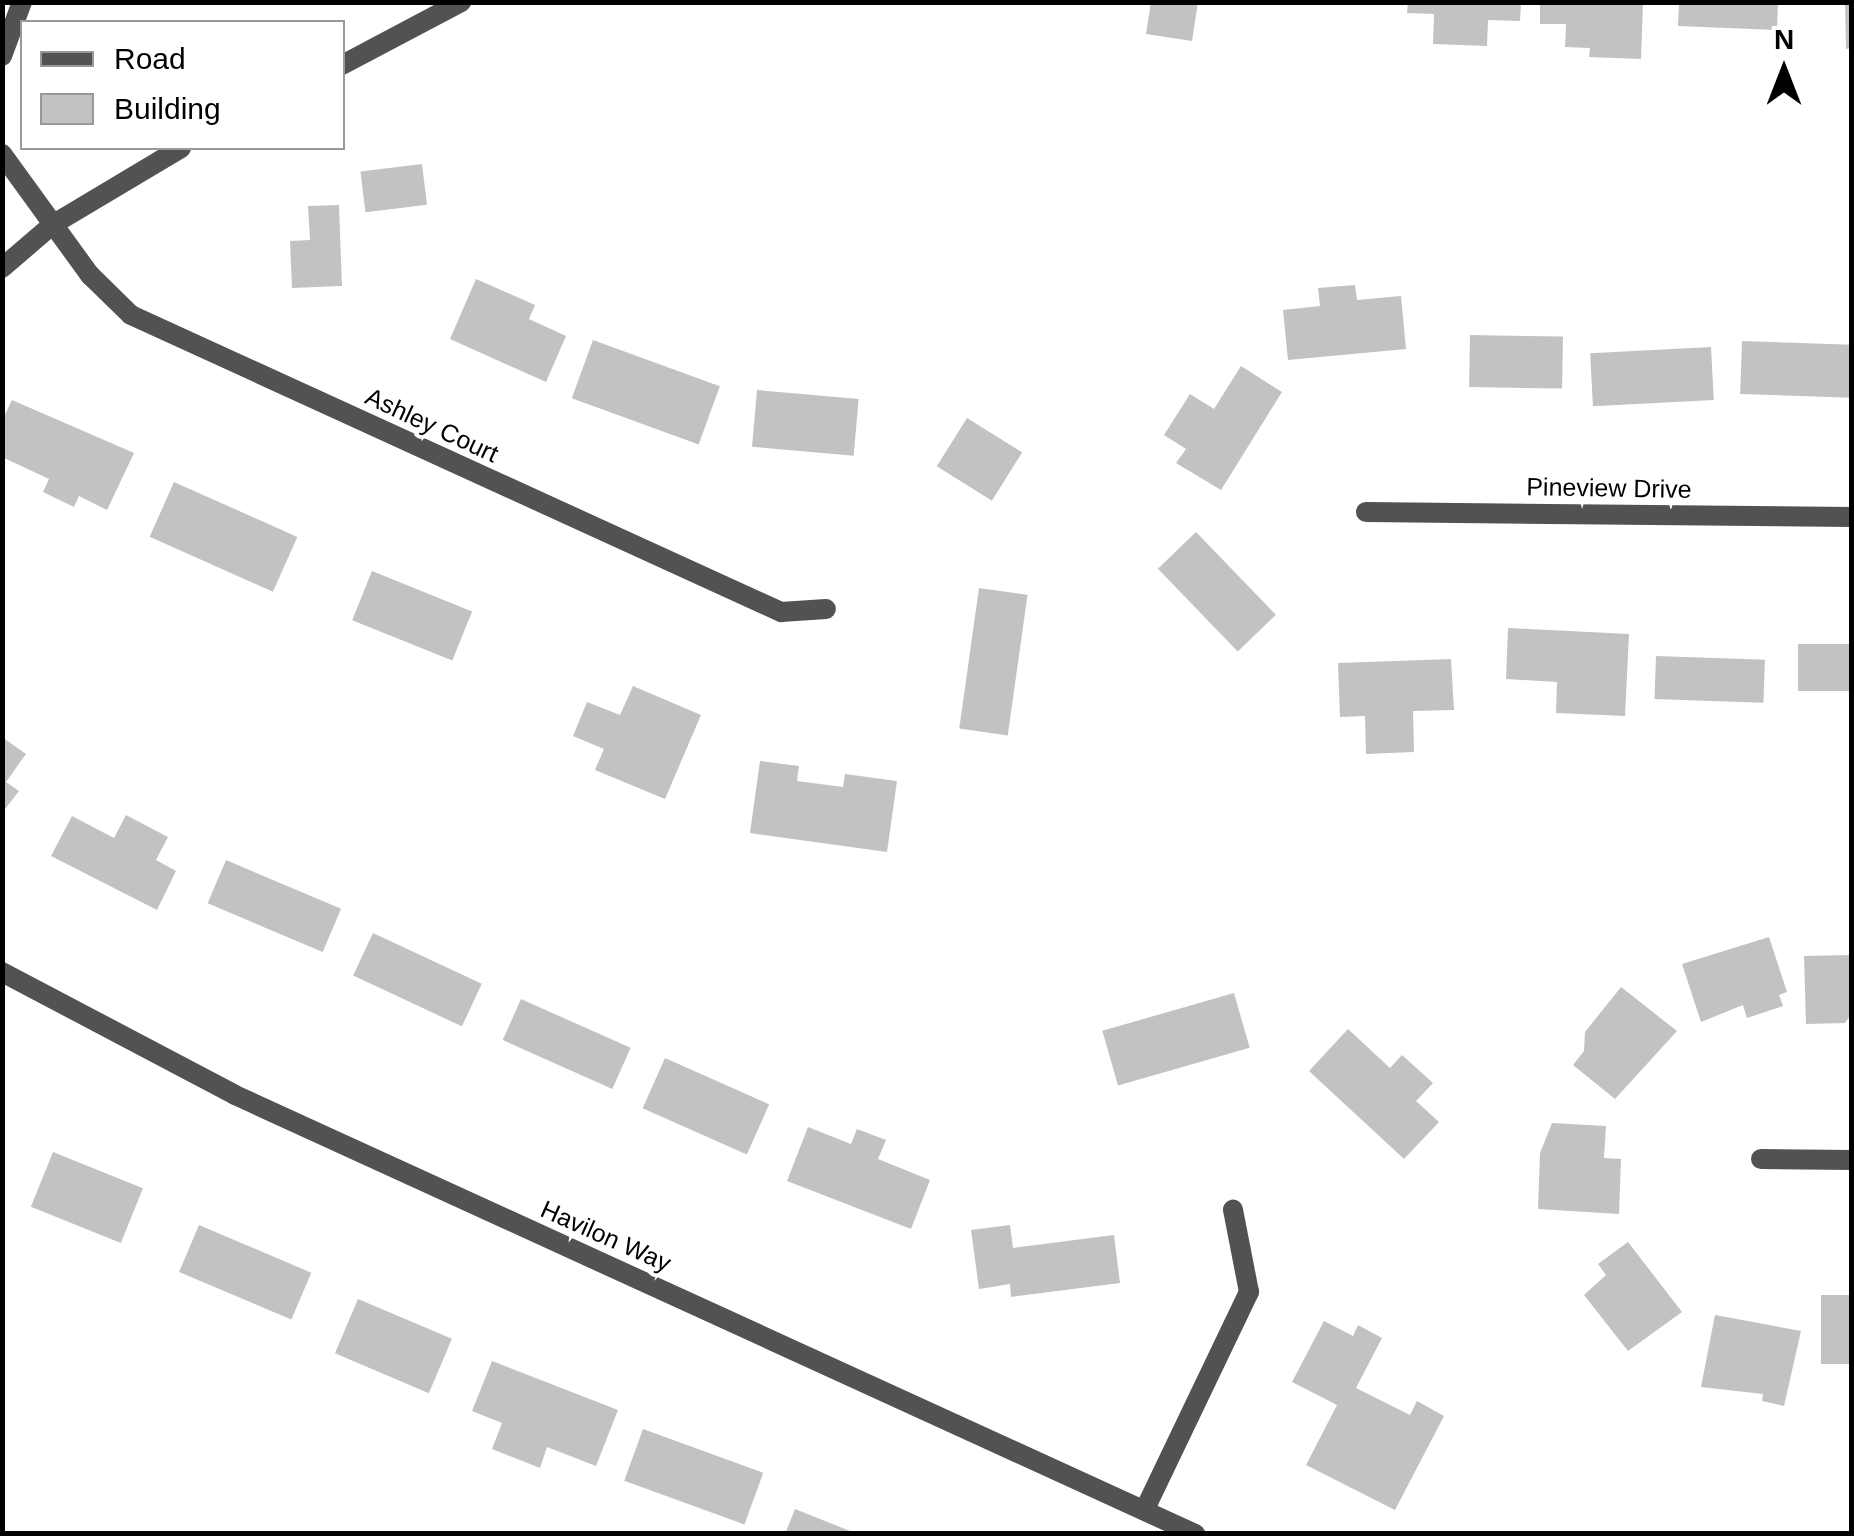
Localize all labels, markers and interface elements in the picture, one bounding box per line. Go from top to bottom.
legend [20,20,345,150]
north arrow [1734,20,1834,120]
text: N [1774,24,1794,55]
text: Road [114,42,186,75]
text: Building [114,92,221,125]
street label: Ashley Court [361,381,503,469]
street label: Pineview Drive [1526,472,1692,504]
street label: Havilon Way [536,1194,676,1278]

